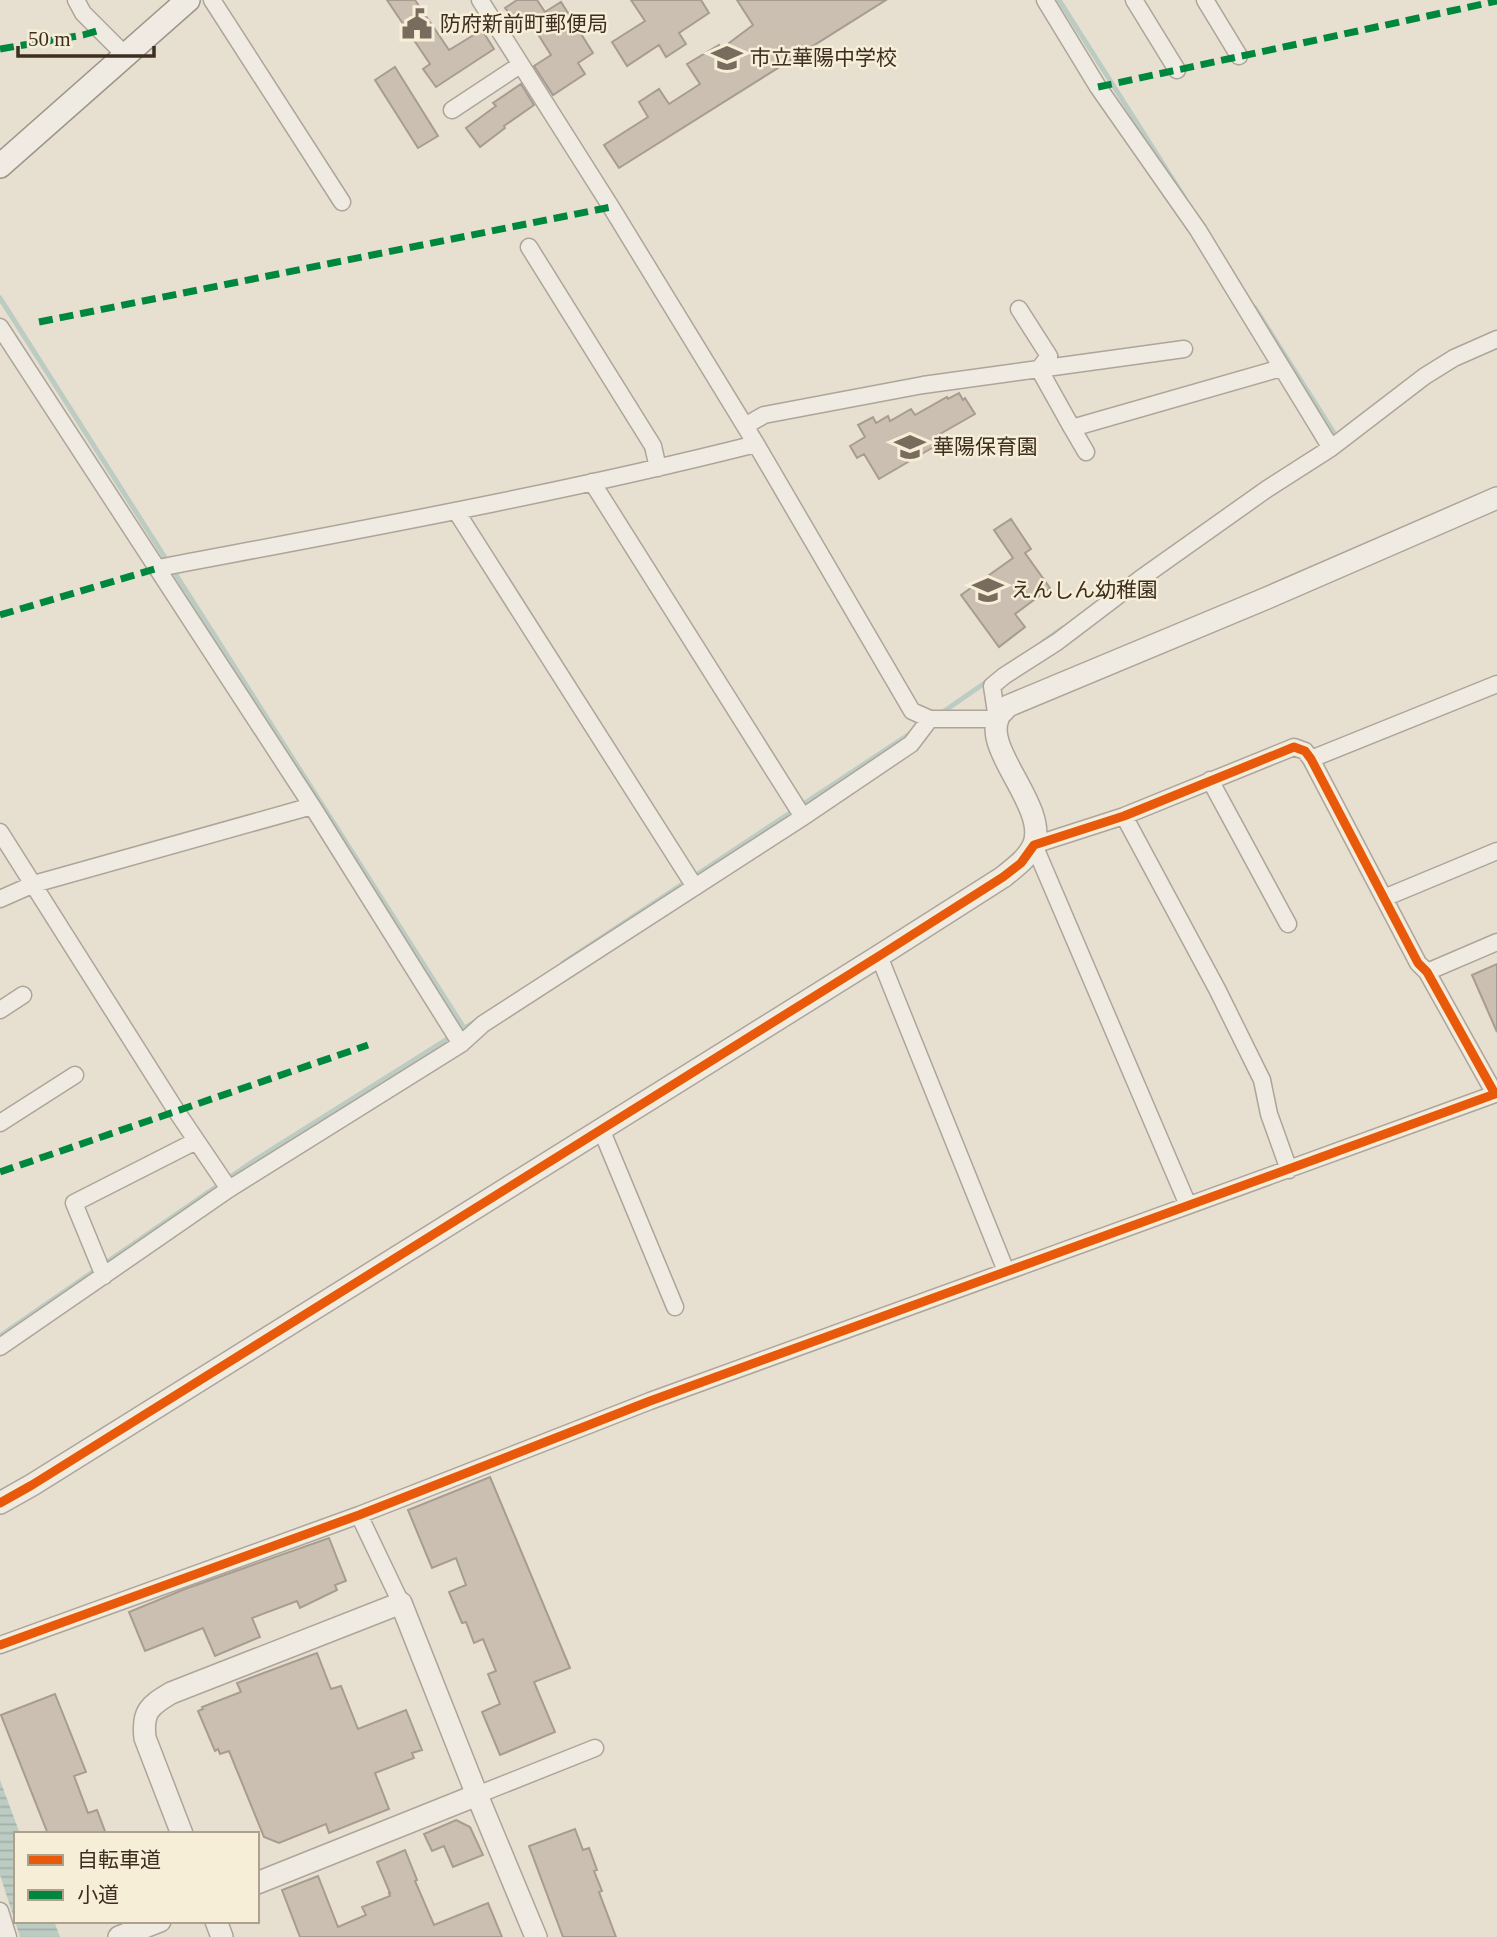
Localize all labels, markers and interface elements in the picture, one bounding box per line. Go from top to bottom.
public building icon: 防府新前町郵便局 [400,7,434,41]
place label: 防府新前町郵便局 [440,12,608,36]
scale bar [18,14,154,58]
text: 50 m [28,27,71,51]
school or university icon: 市立華陽中学校 [710,41,744,75]
place label: 市立華陽中学校 [750,46,897,70]
school or university icon: 華陽保育園 [893,430,927,464]
place label: 華陽保育園 [933,435,1038,459]
school or university icon: えんしん幼稚園 [971,573,1005,607]
place label: えんしん幼稚園 [1011,578,1158,602]
legend [14,1832,259,1923]
text: 自転車道 [77,1848,161,1872]
text: 小道 [77,1883,119,1907]

